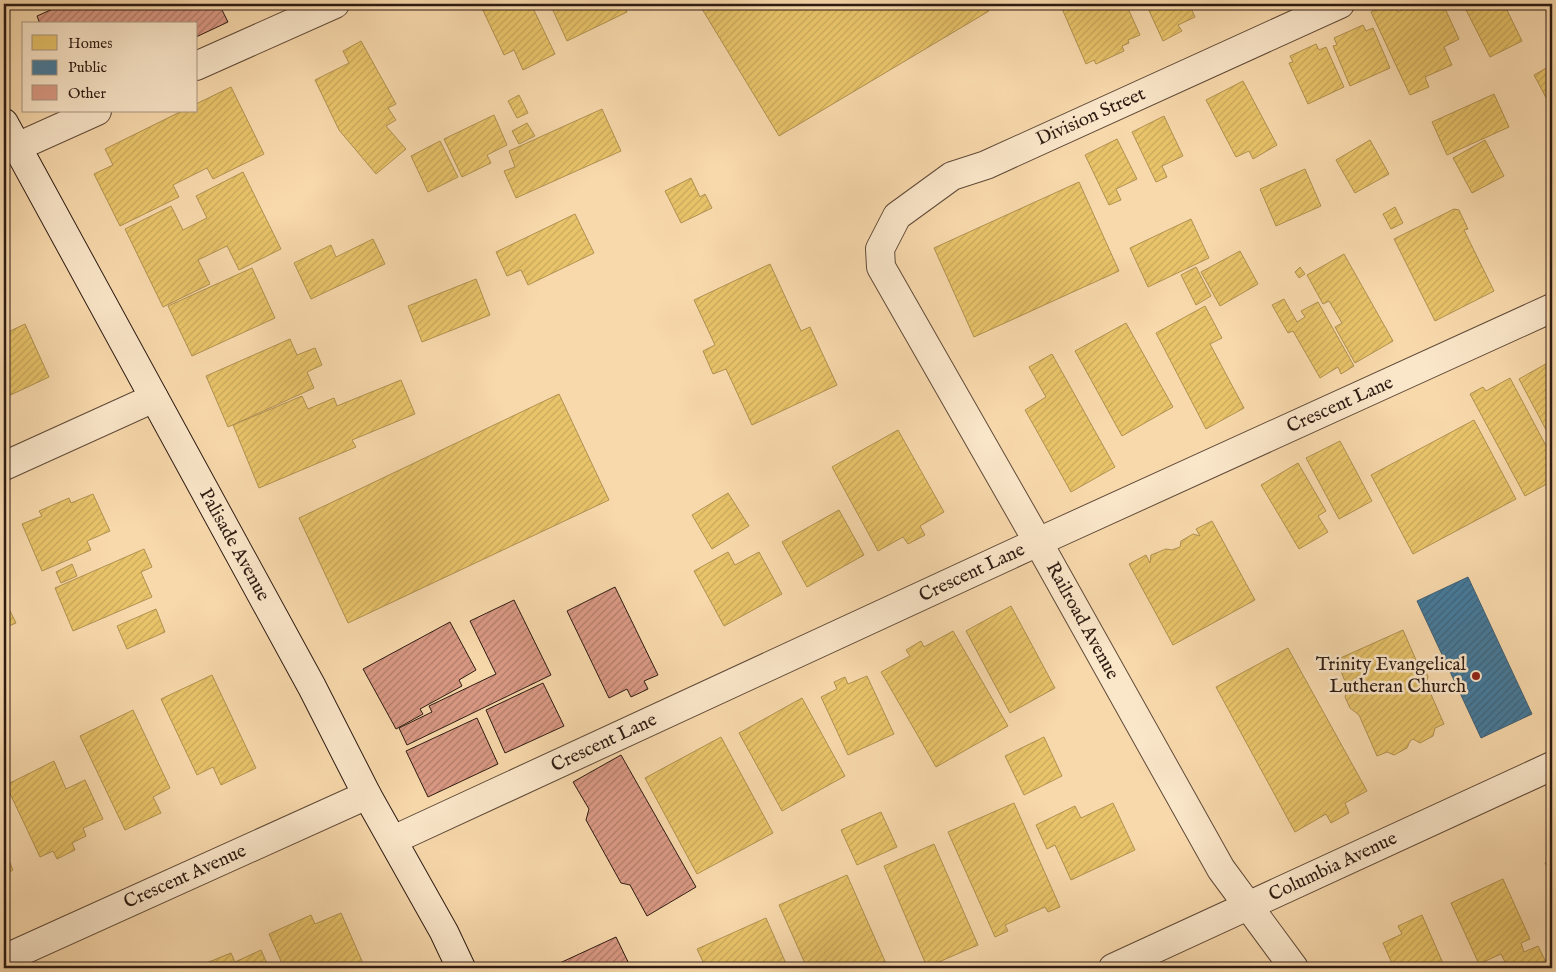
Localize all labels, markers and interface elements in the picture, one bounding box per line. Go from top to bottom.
legend [22,22,198,112]
text: Homes [68,34,112,53]
text: Public [68,58,107,77]
street label: Division Street [1033,82,1150,152]
text: Other [68,84,106,103]
street label: Crescent Lane [1283,371,1397,439]
street label: Palisade Avenue [193,484,275,606]
street label: Crescent Lane [915,538,1029,608]
street label: Railroad Avenue [1040,558,1124,684]
place label: Trinity Evangelical Lutheran Church [1316,653,1467,699]
marker: Trinity Evangelical Lutheran Church [1470,670,1482,682]
street label: Crescent Lane [547,708,661,778]
street label: Columbia Avenue [1265,827,1401,907]
street label: Crescent Avenue [120,839,250,915]

